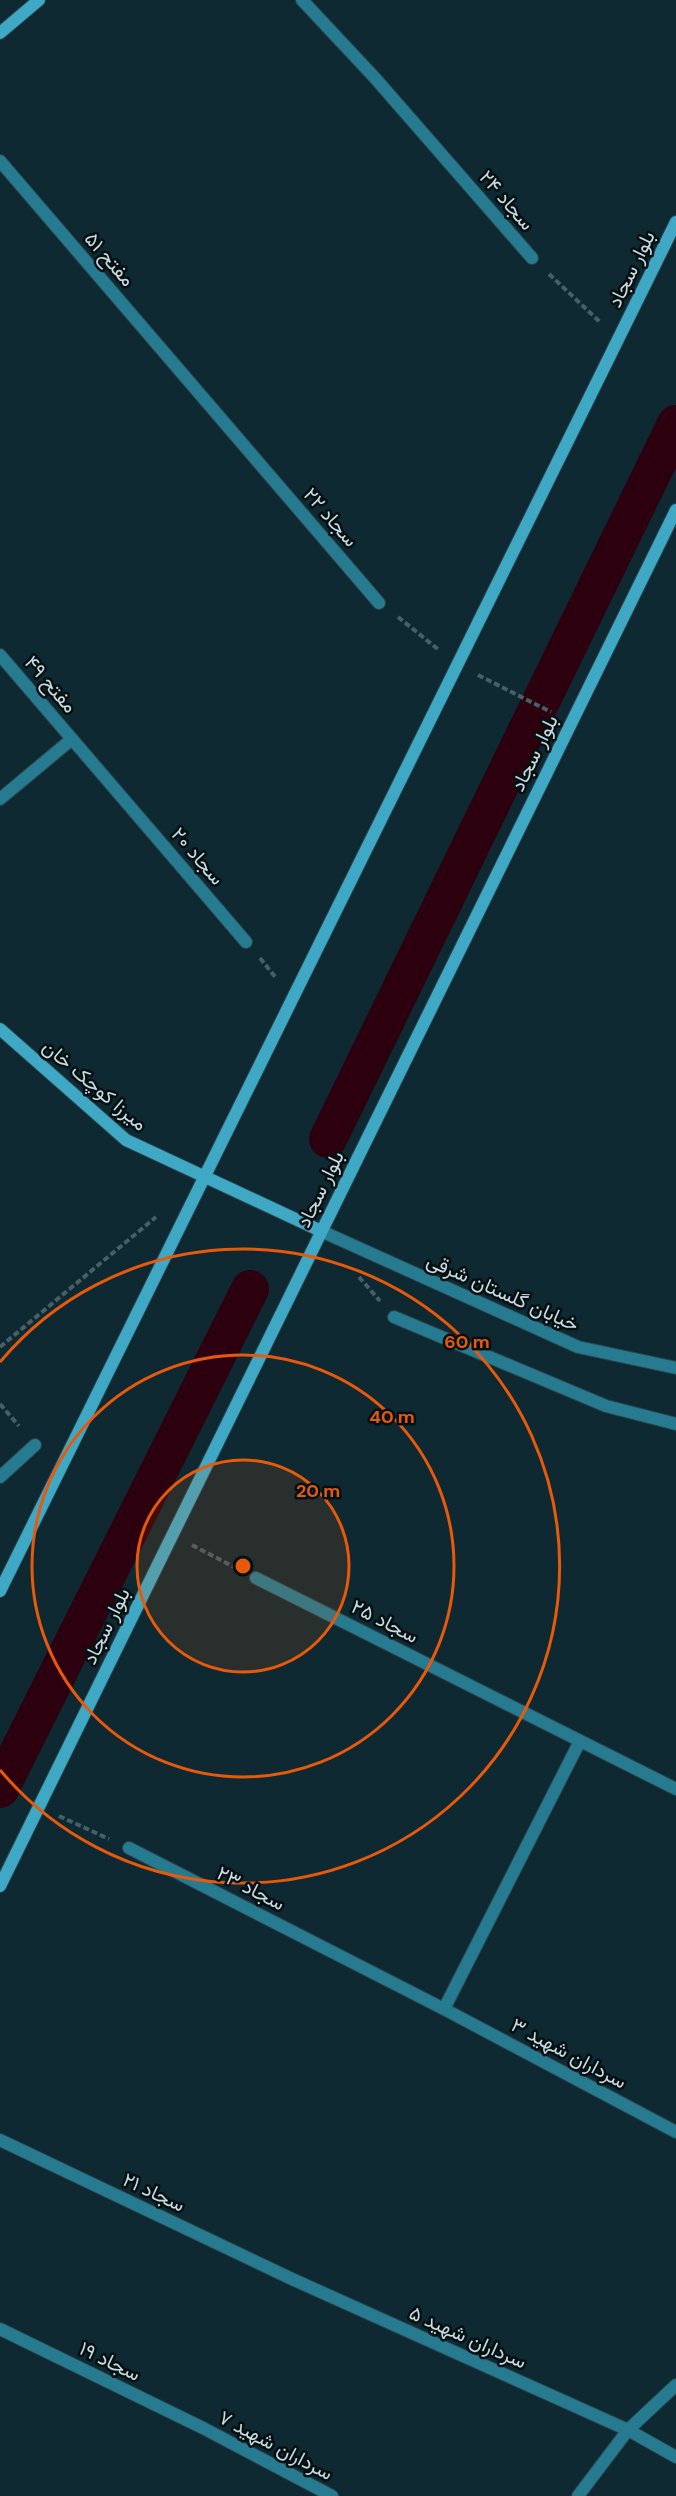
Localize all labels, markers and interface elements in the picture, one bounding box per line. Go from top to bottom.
street label: سجاد ۲۴ [474,165,540,235]
street label: مفتح ۵۱ [78,226,141,293]
street label: بلوار سجاد [601,226,661,312]
street label: سجاد ۲۲ [298,482,364,552]
street label: مفتح ۴۹ [18,650,83,719]
street label: بلوار سجاد [504,710,564,796]
street label: سجاد ۲۰ [166,822,230,890]
street label: میرزا کوچک خان [37,1034,153,1137]
street label: بلوار سجاد [290,1146,350,1232]
street label: خیابان گلستان شرقی [423,1247,583,1337]
text: 60 m [444,1330,490,1354]
text: 40 m [369,1405,415,1429]
text: 20 m [296,1479,340,1503]
centre of rings [233,1556,253,1576]
street label: بلوار سجاد [76,1583,136,1669]
street label: سجاد ۲۵ [347,1593,423,1649]
street label: سجاد ۲۳ [212,1860,290,1916]
street label: سرداران شهید ۳ [507,2012,631,2094]
street label: سجاد ۲۱ [119,2166,189,2218]
street label: سرداران شهید ۵ [405,2300,531,2374]
street label: سجاد ۱۹ [75,2335,145,2387]
street label: سرداران شهید ۷ [214,2404,338,2486]

